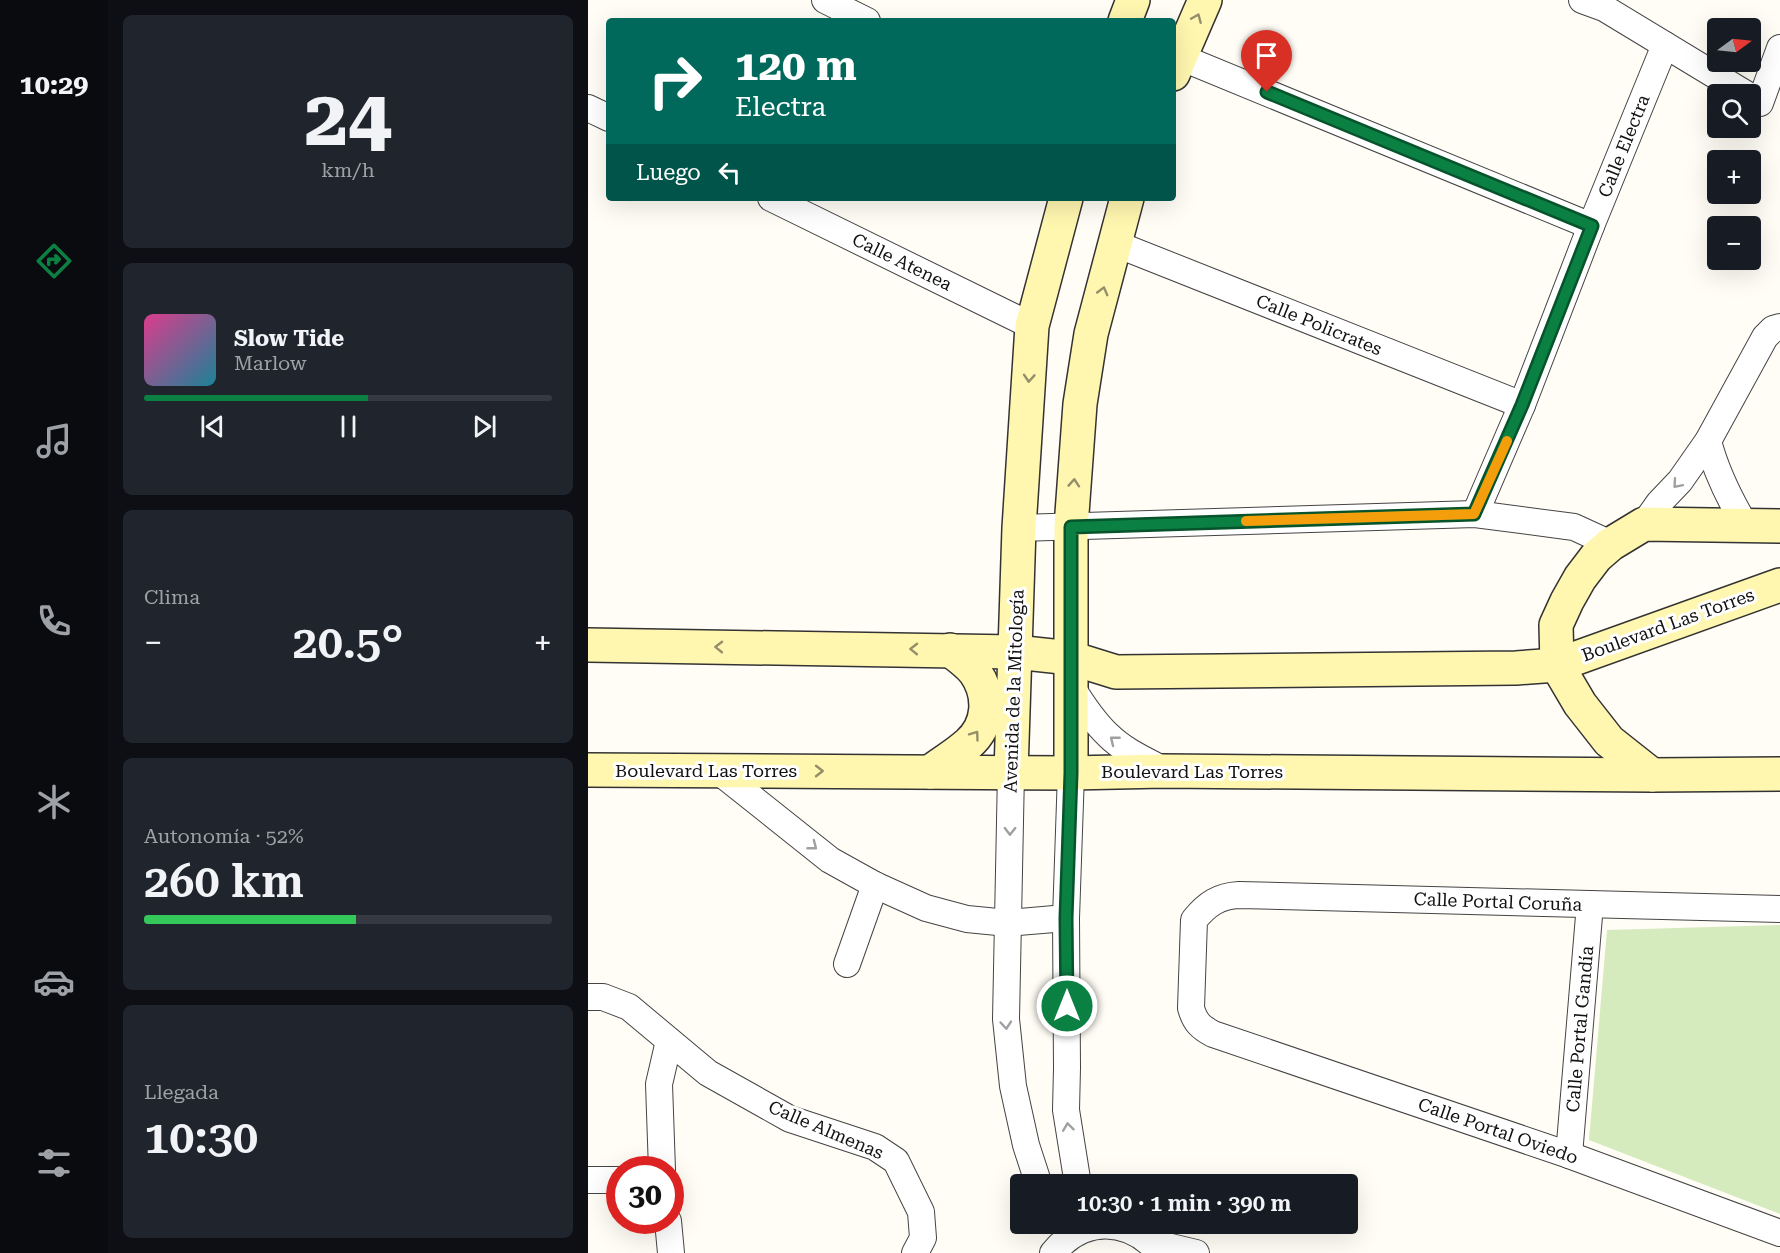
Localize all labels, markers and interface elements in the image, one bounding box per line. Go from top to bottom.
one-way arrow [1190,13,1202,24]
north arrow [1707,18,1761,72]
map controls [1707,18,1761,270]
pin [1241,30,1292,92]
icon: arrive [1250,39,1283,72]
text: 120 m [735,41,857,90]
icon: right [636,42,714,120]
text: 10:29 [20,69,88,101]
text: 24 [304,73,392,164]
button: search [1707,84,1761,138]
text: Electra [735,91,826,123]
street label: Calle Electra [1593,91,1654,200]
button: + [1707,150,1761,204]
icon: left [713,156,746,189]
text: km/h [321,158,375,182]
text: Luego [636,160,701,185]
button: − [1707,216,1761,270]
street label: Calle Atenea [849,228,956,295]
icon: directions [33,240,75,282]
one-way arrow [1096,286,1108,297]
street label: Calle Policrates [1253,290,1385,359]
text: Slow Tide [234,326,344,351]
text: Marlow [234,351,307,375]
one-way arrow [1022,374,1035,383]
icon: previous [196,410,229,443]
icon: pause [332,410,365,443]
icon: next [468,410,501,443]
icon: music [33,420,75,462]
one-way arrow [1673,477,1684,488]
one-way arrow [1067,479,1080,488]
street label: Boulevard Las Torres [1579,584,1757,666]
text: Clima [144,585,200,609]
street label: Avenida de la Mitología [999,589,1028,793]
icon: phone [33,600,75,642]
text: 20.5° [292,616,404,669]
text: − [144,623,162,662]
text: + [534,623,552,662]
one-way arrow [715,641,724,653]
one-way arrow [910,643,919,656]
one-way arrow [968,731,979,742]
one-way arrow [1110,737,1121,748]
street label: Boulevard Las Torres [615,760,797,781]
street label: Boulevard Las Torres [1101,761,1283,782]
one-way arrow [814,765,823,777]
icon: climate [33,781,75,823]
text: Autonomía · 52% [144,824,304,848]
one-way arrow [1004,826,1016,835]
one-way arrow [806,838,817,849]
text: 260 km [144,855,304,908]
street label: Calle Portal Coruña [1413,888,1583,915]
street label: Calle Portal Gandía [1562,944,1597,1113]
icon: car [33,961,75,1003]
position arrow [1035,974,1099,1038]
one-way arrow [1000,1021,1013,1030]
text: Llegada [144,1080,219,1104]
street label: Calle Portal Oviedo [1415,1093,1581,1168]
street label: Calle Almenas [766,1096,887,1163]
text: 10:30 [144,1111,258,1164]
one-way arrow [1063,1123,1075,1132]
icon: filters [33,1142,75,1184]
speed limit sign: 30 [606,1156,684,1234]
text: 10:30 · 1 min · 390 m [1077,1191,1291,1216]

